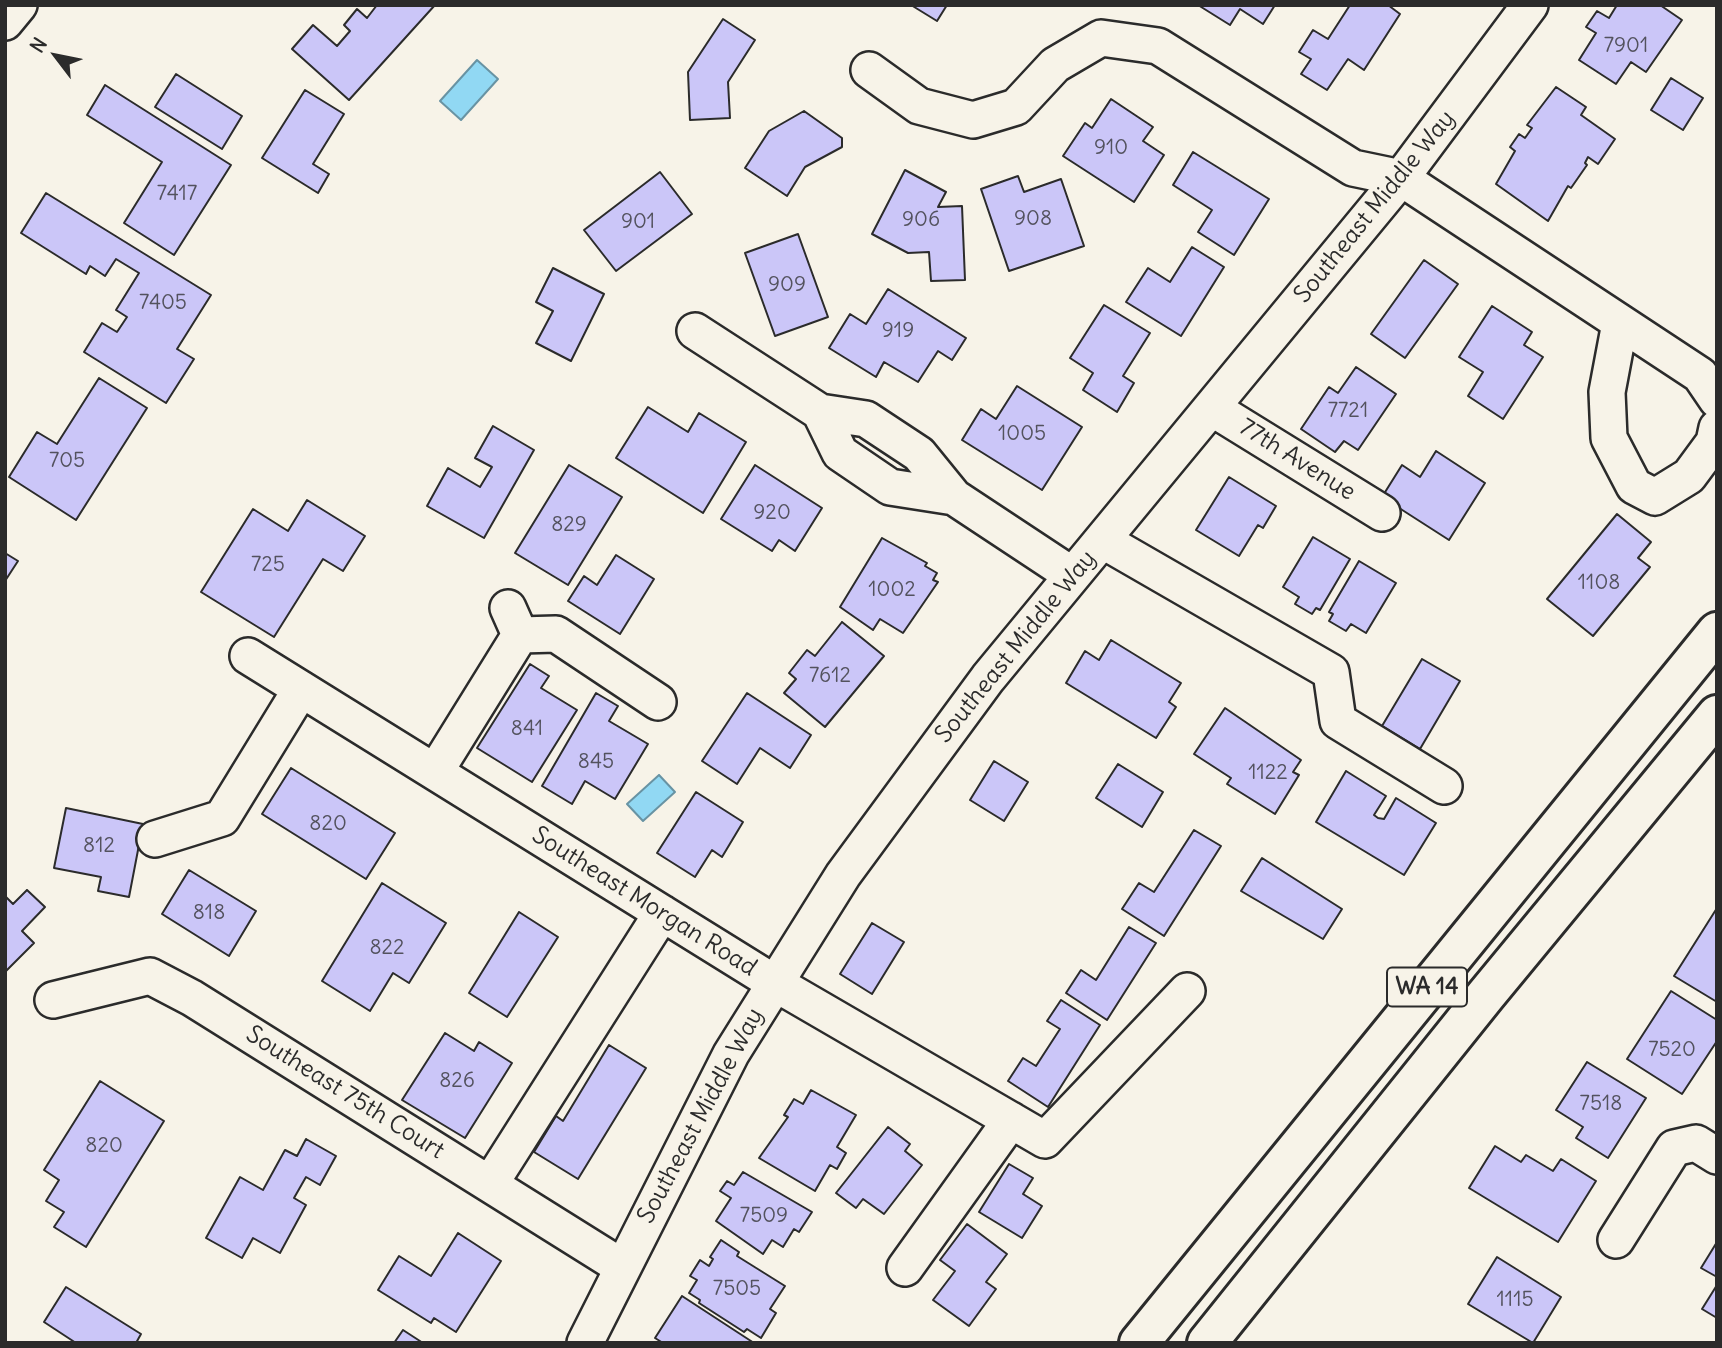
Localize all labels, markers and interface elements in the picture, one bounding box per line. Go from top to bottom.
north arrow [21,21,91,91]
text: N [25,33,52,57]
house number: 7901 [1604,33,1648,59]
street label: Southeast Middle Way [1288,105,1462,309]
house number: 910 [1094,135,1128,161]
house number: 7417 [157,181,197,207]
house number: 908 [1014,206,1052,232]
house number: 906 [902,207,940,233]
house number: 901 [621,209,655,235]
house number: 909 [768,272,806,298]
house number: 7405 [139,290,187,316]
house number: 919 [882,318,914,344]
house number: 7721 [1328,398,1368,424]
street label: 77th Avenue [1234,413,1360,507]
house number: 1005 [998,421,1046,447]
house number: 705 [49,448,85,474]
house number: 920 [753,500,791,526]
house number: 829 [551,512,587,538]
street label: Southeast Middle Way [929,545,1103,749]
house number: 725 [251,552,285,578]
house number: 1108 [1578,570,1620,596]
house number: 1002 [868,577,916,603]
house number: 7612 [809,663,851,689]
house number: 841 [511,716,543,742]
house number: 845 [578,749,614,775]
house number: 1122 [1248,760,1288,786]
house number: 820 [309,811,347,837]
street label: Southeast Morgan Road [526,821,762,983]
house number: 812 [83,833,115,859]
house number: 818 [193,900,225,926]
house number: 822 [369,935,405,961]
road number: WA 14 [1387,968,1467,1006]
street label: Southeast Middle Way [632,1004,770,1228]
street label: Southeast 75th Court [241,1020,449,1166]
house number: 7520 [1648,1037,1696,1063]
house number: 826 [439,1068,475,1094]
house number: 7518 [1580,1091,1622,1117]
house number: 820 [85,1133,123,1159]
house number: 7509 [740,1203,788,1229]
house number: 7505 [713,1276,761,1302]
house number: 1115 [1496,1287,1534,1313]

